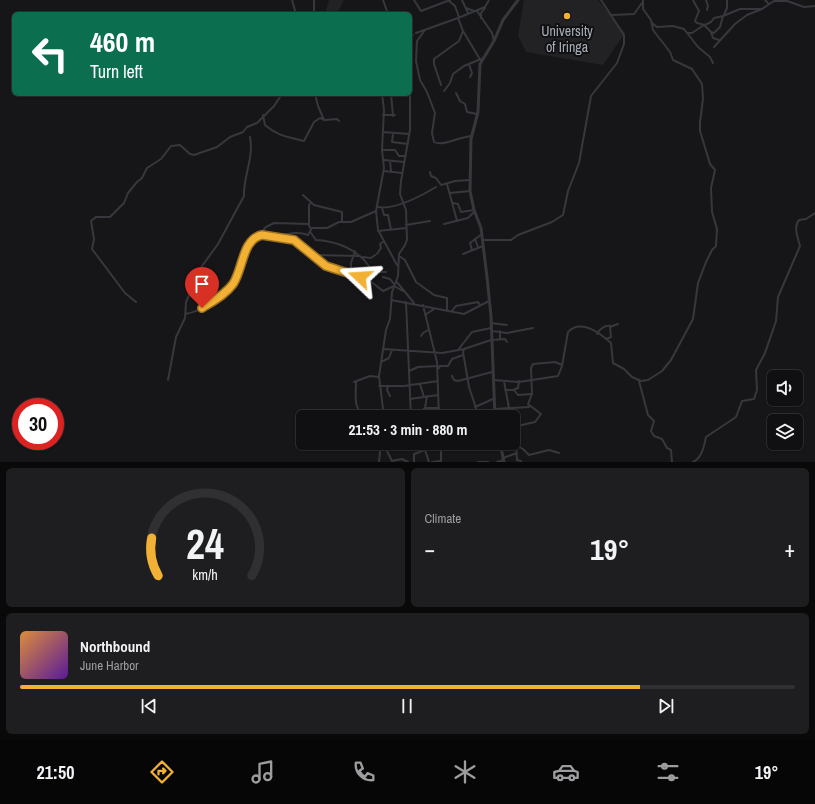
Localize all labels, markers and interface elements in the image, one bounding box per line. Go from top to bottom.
marker: University of Iringa [562,11,572,21]
place label: University of Iringa [541,22,593,56]
text: 460 m [90,23,155,61]
icon: left [24,28,76,80]
text: Turn left [90,59,143,84]
position arrow [339,256,381,298]
pin [185,267,219,308]
icon: arrive [191,273,213,295]
map controls [767,370,803,450]
button: sound [767,370,803,406]
speed limit sign: 30 [12,398,64,450]
button: layers [767,414,803,450]
text: 21:53 · 3 min · 880 m [349,419,467,440]
text: Climate [425,510,461,527]
text: 24 [186,515,224,571]
text: 19° [590,529,629,569]
text: − [425,534,435,564]
text: + [784,534,795,564]
text: km/h [193,564,218,583]
text: Northbound [80,636,150,657]
text: June Harbor [80,657,139,674]
icon: previous [138,695,160,717]
icon: pause [396,695,418,717]
icon: next [655,695,677,717]
icon: directions [148,758,176,786]
icon: music [249,758,277,786]
icon: phone [350,758,378,786]
icon: climate [451,758,479,786]
icon: car [552,758,580,786]
icon: filters [654,758,682,786]
text: 21:50 [37,760,74,785]
text: 19° [755,760,778,785]

